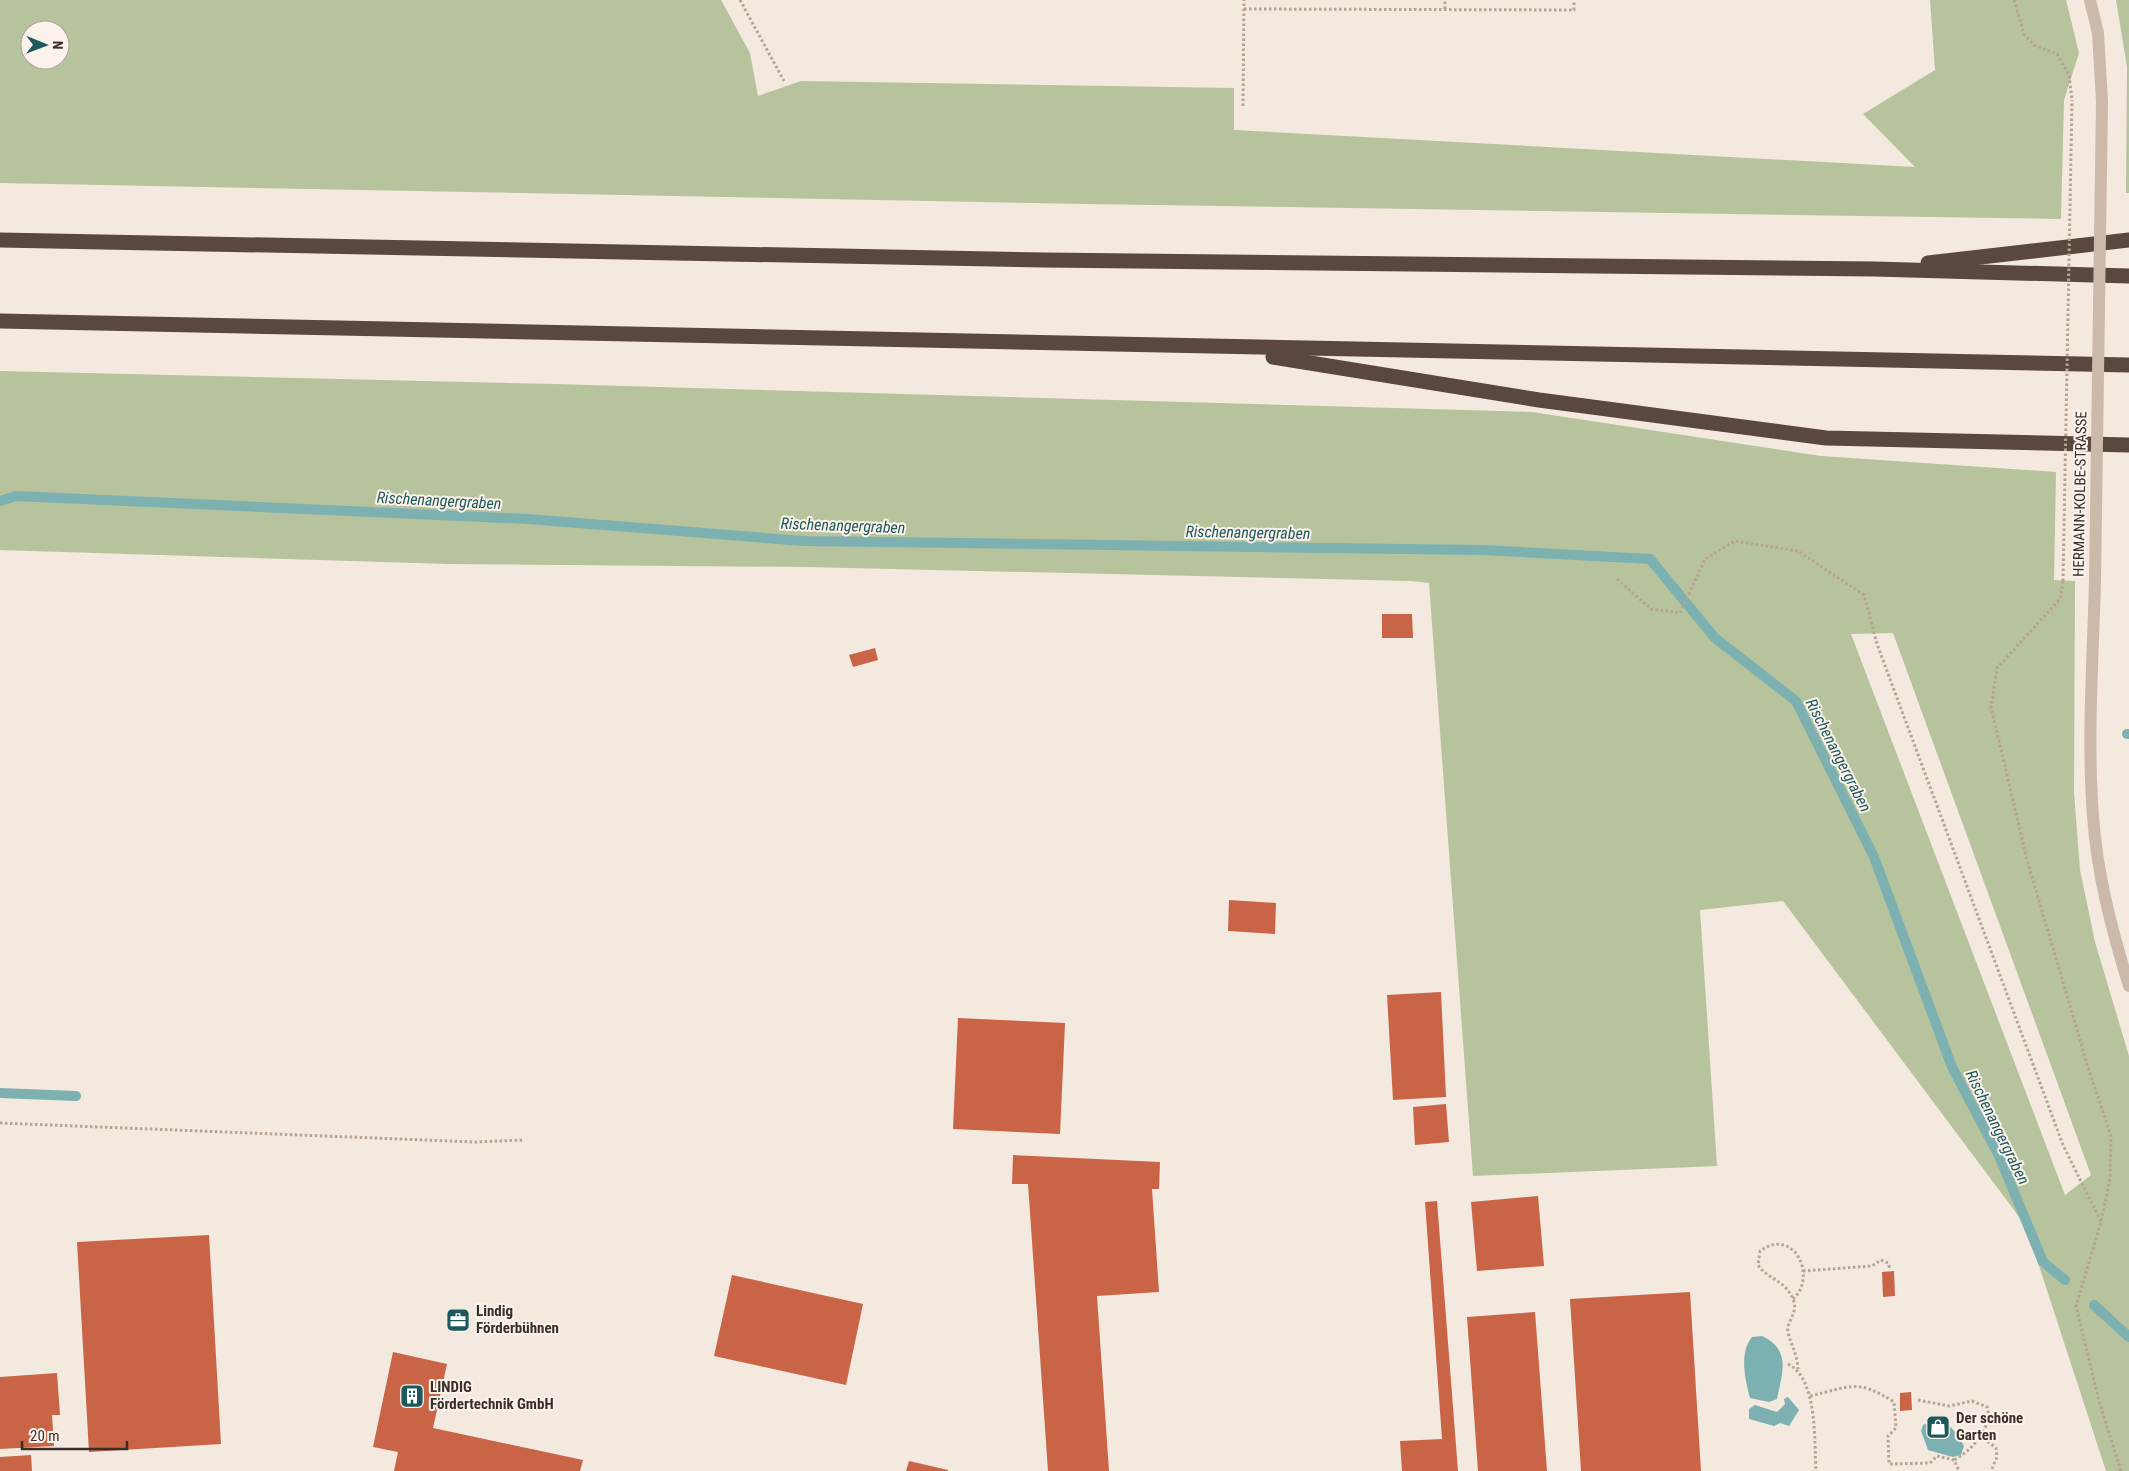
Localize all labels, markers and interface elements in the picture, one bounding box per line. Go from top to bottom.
north arrow [20,20,70,70]
text: N [50,41,66,50]
street label: HERMANN-KOLBE-STRASSE [2070,411,2090,577]
water label: Rischenangergraben [376,488,502,513]
water label: Rischenangergraben [780,514,906,537]
water label: Rischenangergraben [1185,522,1311,543]
water label: Rischenangergraben [1802,695,1875,815]
water label: Rischenangergraben [1962,1067,2033,1187]
place label: Lindig Förderbühnen [476,1302,559,1337]
office icon: Lindig Förderbühnen [445,1307,471,1333]
place label: LINDIG Fördertechnik GmbH [430,1378,554,1413]
building icon: LINDIG Fördertechnik GmbH [399,1383,425,1409]
place label: Der schöne Garten [1956,1409,2023,1444]
shop icon: Der schöne Garten [1925,1414,1951,1440]
scale bar [22,1418,128,1450]
text: 20 m [30,1427,60,1445]

